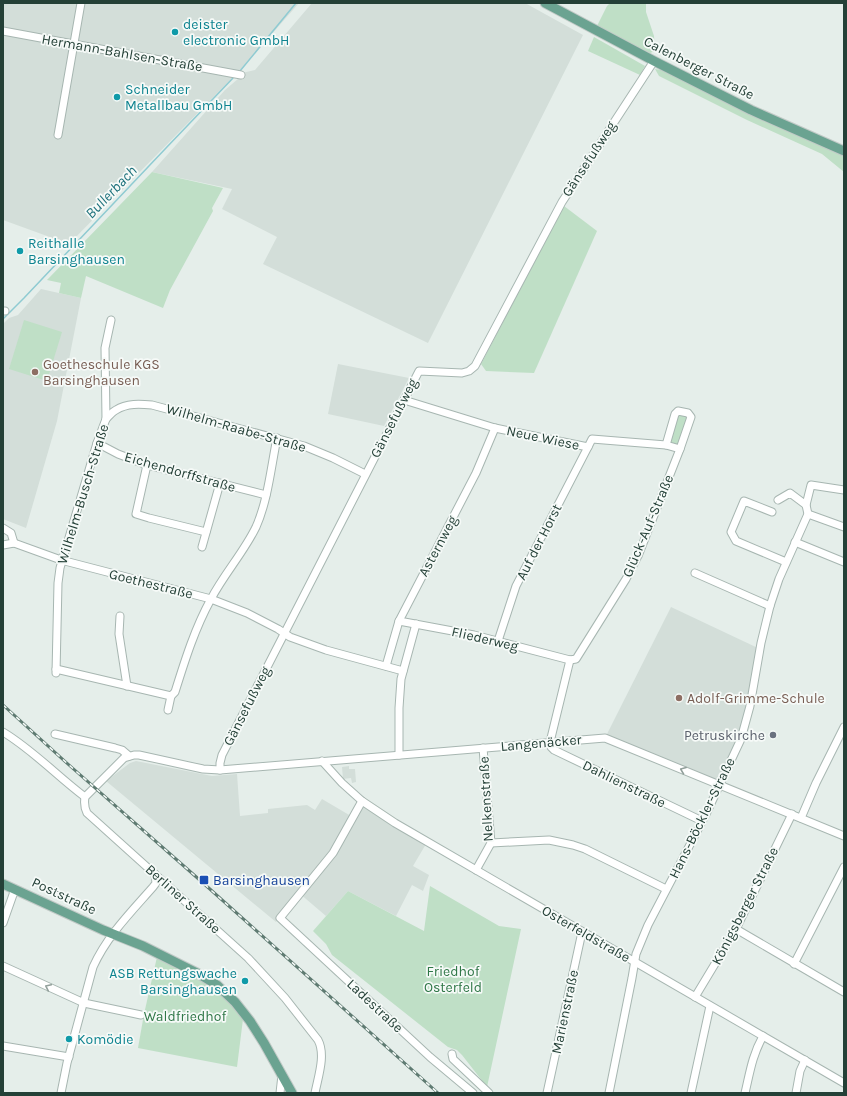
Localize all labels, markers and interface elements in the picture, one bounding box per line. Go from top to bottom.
place label: deister electronic GmbH [183,16,289,49]
marker: deister electronic GmbH [170,27,180,37]
street label: Hermann-Bahlsen-Straße [40,30,204,76]
street label: Calenberger Straße [641,33,757,103]
place label: Schneider Metallbau GmbH [125,81,232,114]
marker: Schneider Metallbau GmbH [112,92,122,102]
street label: Gänsefußweg [558,118,620,200]
water label: Bullerbach [81,162,141,222]
place label: Reithalle Barsinghausen [28,235,125,268]
marker: Reithalle Barsinghausen [15,246,25,256]
place label: Goetheschule KGS Barsinghausen [43,356,160,389]
marker: Goetheschule KGS Barsinghausen [30,367,40,377]
street label: Gänsefußweg [367,375,421,461]
street label: Wilhelm-Raabe-Straße [164,400,308,456]
street label: Wilhelm-Busch-Straße [54,422,112,566]
street label: Neue Wiese [505,422,581,454]
street label: Eichendorffstraße [122,448,238,496]
street label: Glück-Auf-Straße [619,472,677,580]
street label: Auf der Horst [513,501,565,583]
street label: Asternweg [415,513,461,579]
street label: Goethestraße [107,565,195,603]
street label: Fliederweg [450,623,520,655]
street label: Gänsefußweg [220,663,274,749]
place label: Adolf-Grimme-Schule [687,690,825,707]
marker: Adolf-Grimme-Schule [674,693,684,703]
place label: Petruskirche [684,727,765,744]
marker: Petruskirche [768,730,778,740]
street label: Langenäcker [500,731,583,755]
street label: Hans-Böckler-Straße [665,755,739,881]
street label: Nelkenstraße [475,756,497,842]
street label: Dahlienstraße [580,757,668,811]
one-way arrow [680,766,687,774]
street label: Königsberger Straße [708,844,782,968]
street label: Berliner Straße [142,861,224,937]
place label: Barsinghausen [213,872,310,889]
street label: Poststraße [29,874,99,918]
marker: Barsinghausen [198,874,210,886]
street label: Osterfeldstraße [539,902,633,966]
park label: Friedhof Osterfeld [424,963,482,996]
place label: ASB Rettungswache Barsinghausen [109,965,237,998]
street label: Marienstraße [548,968,582,1056]
marker: ASB Rettungswache Barsinghausen [240,976,250,986]
street label: Ladestraße [343,976,407,1036]
one-way arrow [45,984,52,992]
park label: Waldfriedhof [144,1008,226,1025]
place label: Komödie [77,1031,134,1048]
marker: Komödie [64,1034,74,1044]

